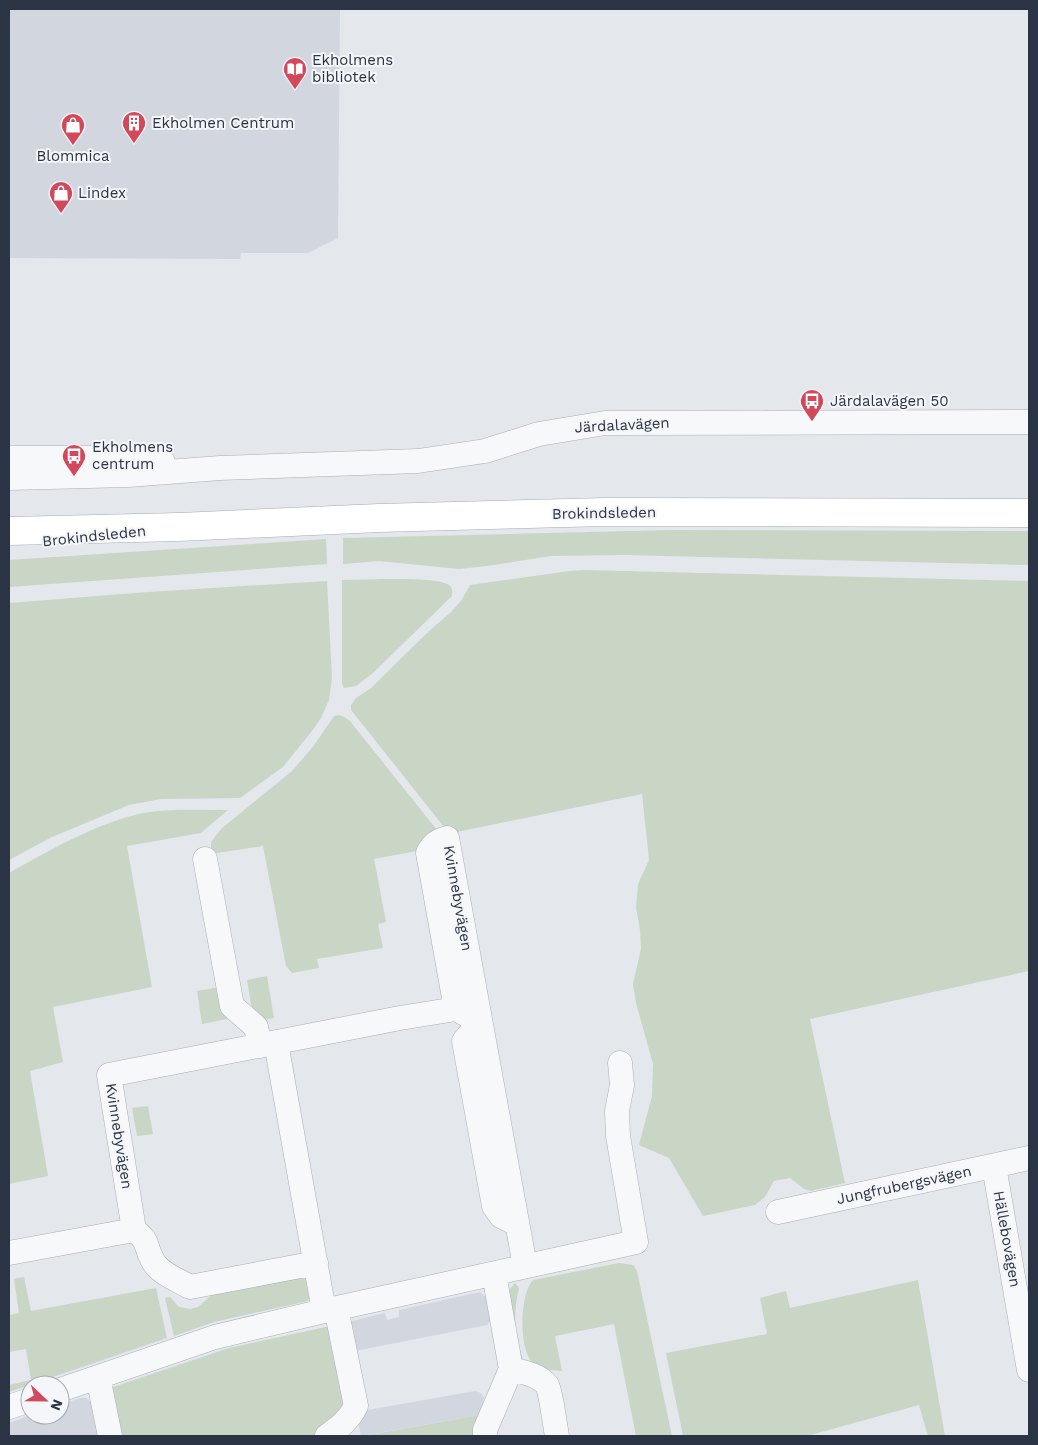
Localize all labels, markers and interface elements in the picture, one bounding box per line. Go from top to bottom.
place label: Ekholmens bibliotek [312,51,393,86]
library icon: Ekholmens bibliotek [282,56,308,90]
building icon: Ekholmen Centrum [121,110,147,144]
shop icon: Blommica [60,112,86,146]
place label: Ekholmen Centrum [152,114,294,132]
place label: Blommica [37,147,110,165]
shop icon: Lindex [48,180,74,214]
place label: Lindex [78,184,126,202]
bus stop icon: Järdalavägen 50 [799,388,825,422]
place label: Järdalavägen 50 [830,392,949,410]
street label: Järdalavägen [574,414,670,436]
place label: Ekholmens centrum [92,438,173,473]
bus stop icon: Ekholmens centrum [61,443,87,477]
street label: Brokindsleden [552,503,656,523]
street label: Brokindsleden [41,522,147,550]
street label: Kvinnebyvägen [440,844,476,952]
street label: Kvinnebyvägen [102,1082,136,1190]
street label: Jungfrubergsvägen [835,1162,973,1208]
street label: Hällebovägen [990,1189,1024,1289]
north arrow [20,1375,70,1425]
text: N [48,1397,66,1413]

